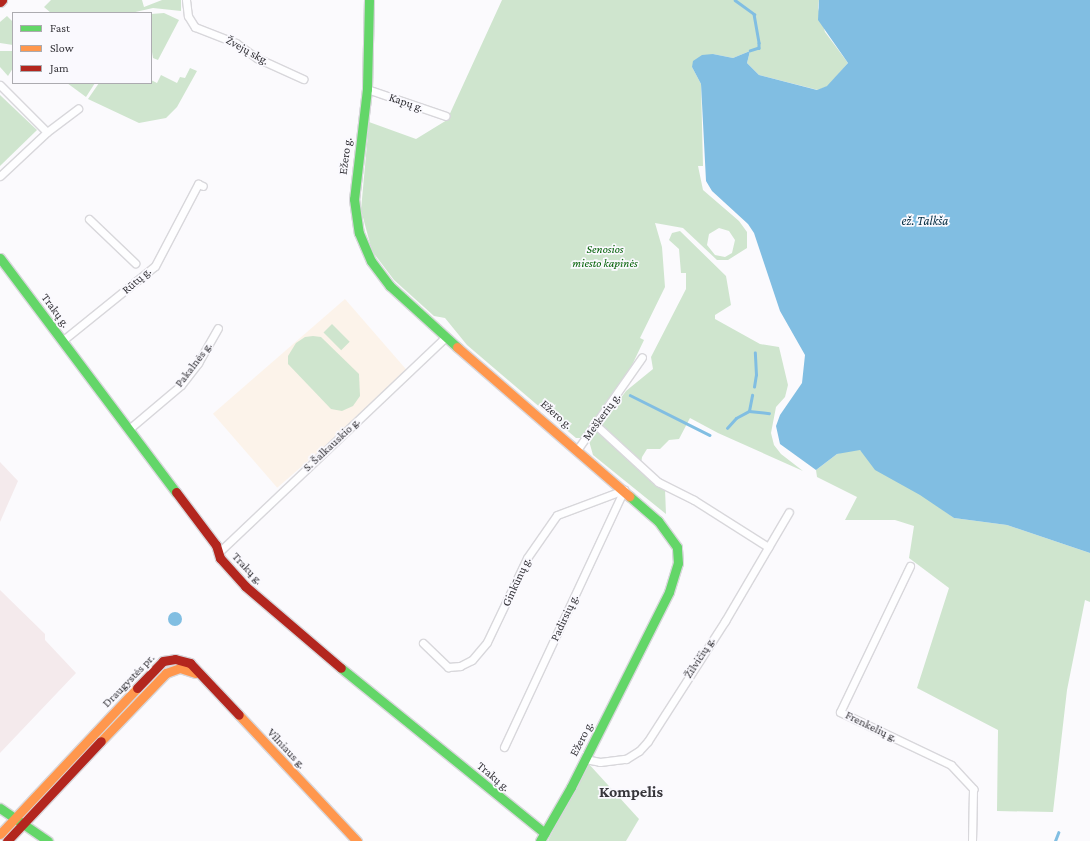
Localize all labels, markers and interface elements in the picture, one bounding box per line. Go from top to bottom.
legend [12,12,152,84]
text: Fast [50,21,70,35]
street label: Žvejų skg. [223,33,271,69]
text: Slow [50,41,74,55]
text: Jam [50,61,69,75]
street label: Kapų g. [387,90,425,116]
street label: Ežero g. [336,137,356,175]
water label: ež. Talkša [902,213,948,229]
park label: Senosios miesto kapinės [572,243,638,271]
street label: Rūtų g. [120,264,154,298]
street label: Trakų g. [38,291,72,331]
street label: Pakalnės g. [172,340,216,390]
street label: Meškerių g. [580,390,624,444]
street label: Ežero g. [537,397,575,433]
street label: S. Šalkauskio g. [301,415,363,475]
street label: Trakų g. [229,550,265,588]
street label: Ginkūnų g. [499,555,535,609]
street label: Padirsių g. [548,592,582,644]
street label: Žilvičių g. [681,635,719,681]
street label: Draugystės pr. [100,651,158,711]
street label: Frenkelių g. [843,708,899,746]
street label: Ežero g. [567,719,597,759]
street label: Vilniaus g. [264,726,308,772]
street label: Trakų g. [474,759,512,795]
district label: Kompelis [599,782,663,802]

